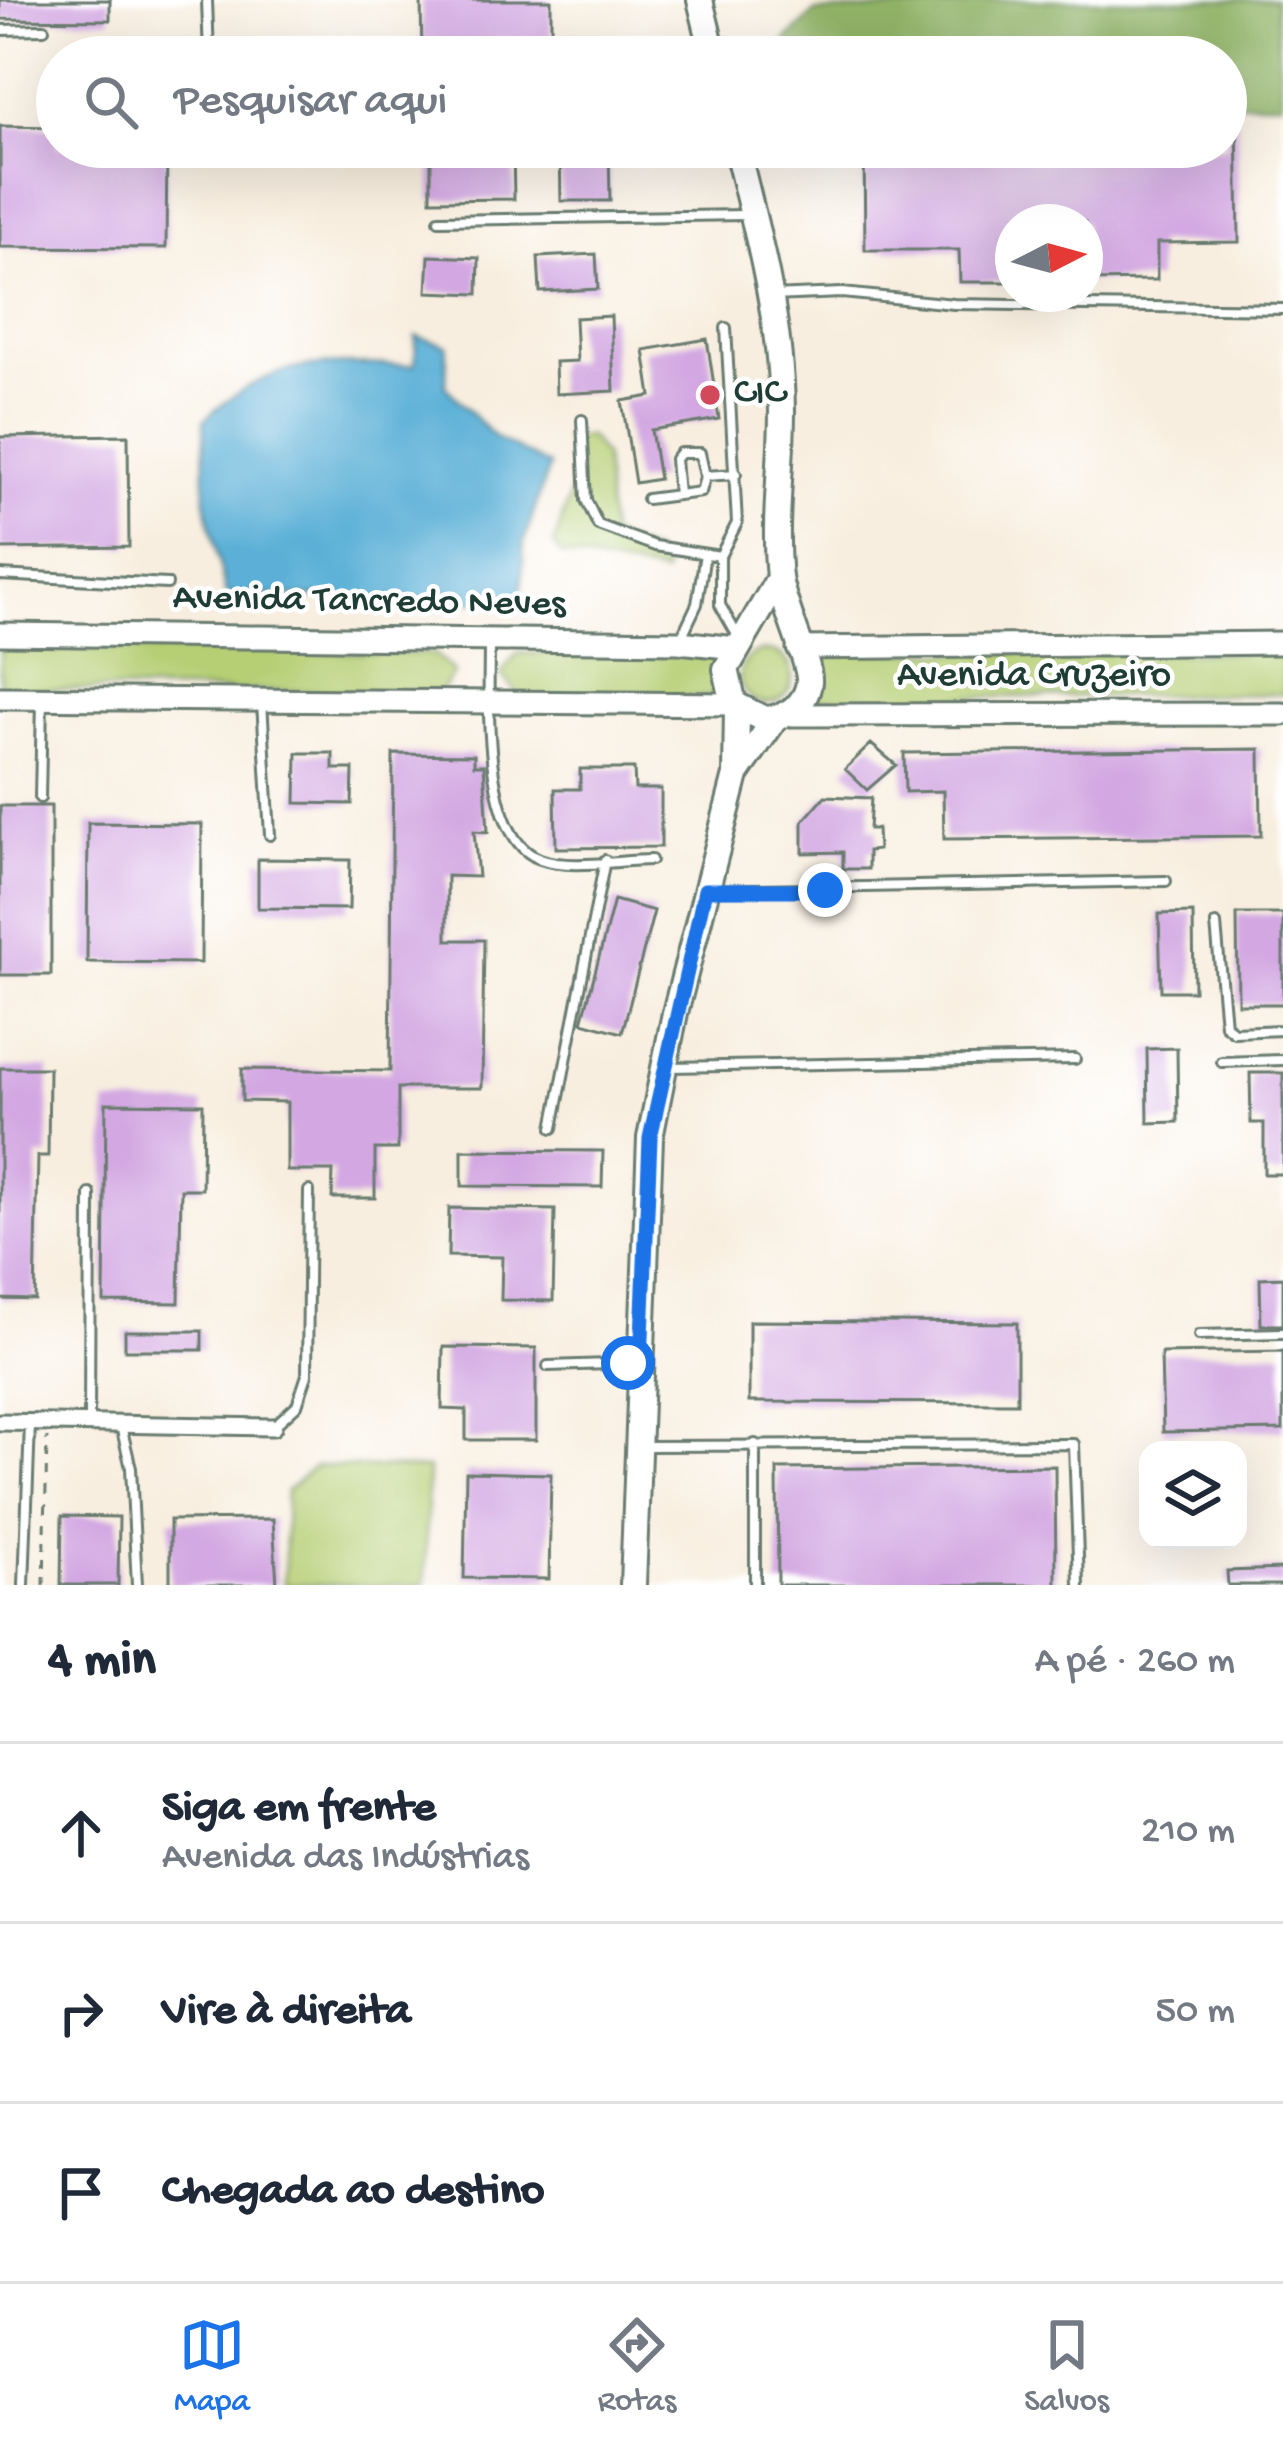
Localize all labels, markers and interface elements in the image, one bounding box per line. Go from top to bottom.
search box [36,36,1247,168]
icon: search [78,69,144,135]
text: Pesquisar aqui [174,76,447,129]
north arrow [995,204,1103,312]
place label: CIC [734,372,789,418]
marker: CIC [697,382,723,408]
street label: Avenida Tancredo Neves [172,577,568,629]
street label: Avenida Cruzeiro [897,654,1171,700]
route end [798,863,852,917]
route start [601,1336,655,1390]
map controls [1139,1441,1247,1549]
button: layers [1139,1441,1247,1549]
text: 4 min [48,1633,156,1693]
text: A pé · 260 m [1035,1640,1235,1686]
text: Siga em frente [162,1783,436,1836]
icon: ahead [48,1800,114,1866]
text: 210 m [1141,1810,1235,1856]
text: Avenida das Indústrias [162,1836,529,1882]
icon: right [48,1980,114,2046]
text: Vire à direita [162,1986,411,2039]
text: 50 m [1155,1990,1235,2036]
icon: arrive [48,2160,114,2226]
text: Chegada ao destino [162,2166,544,2219]
tab: Mapa [174,2312,250,2422]
tab: Rotas [598,2312,676,2422]
tab: Salvos [1024,2312,1109,2422]

